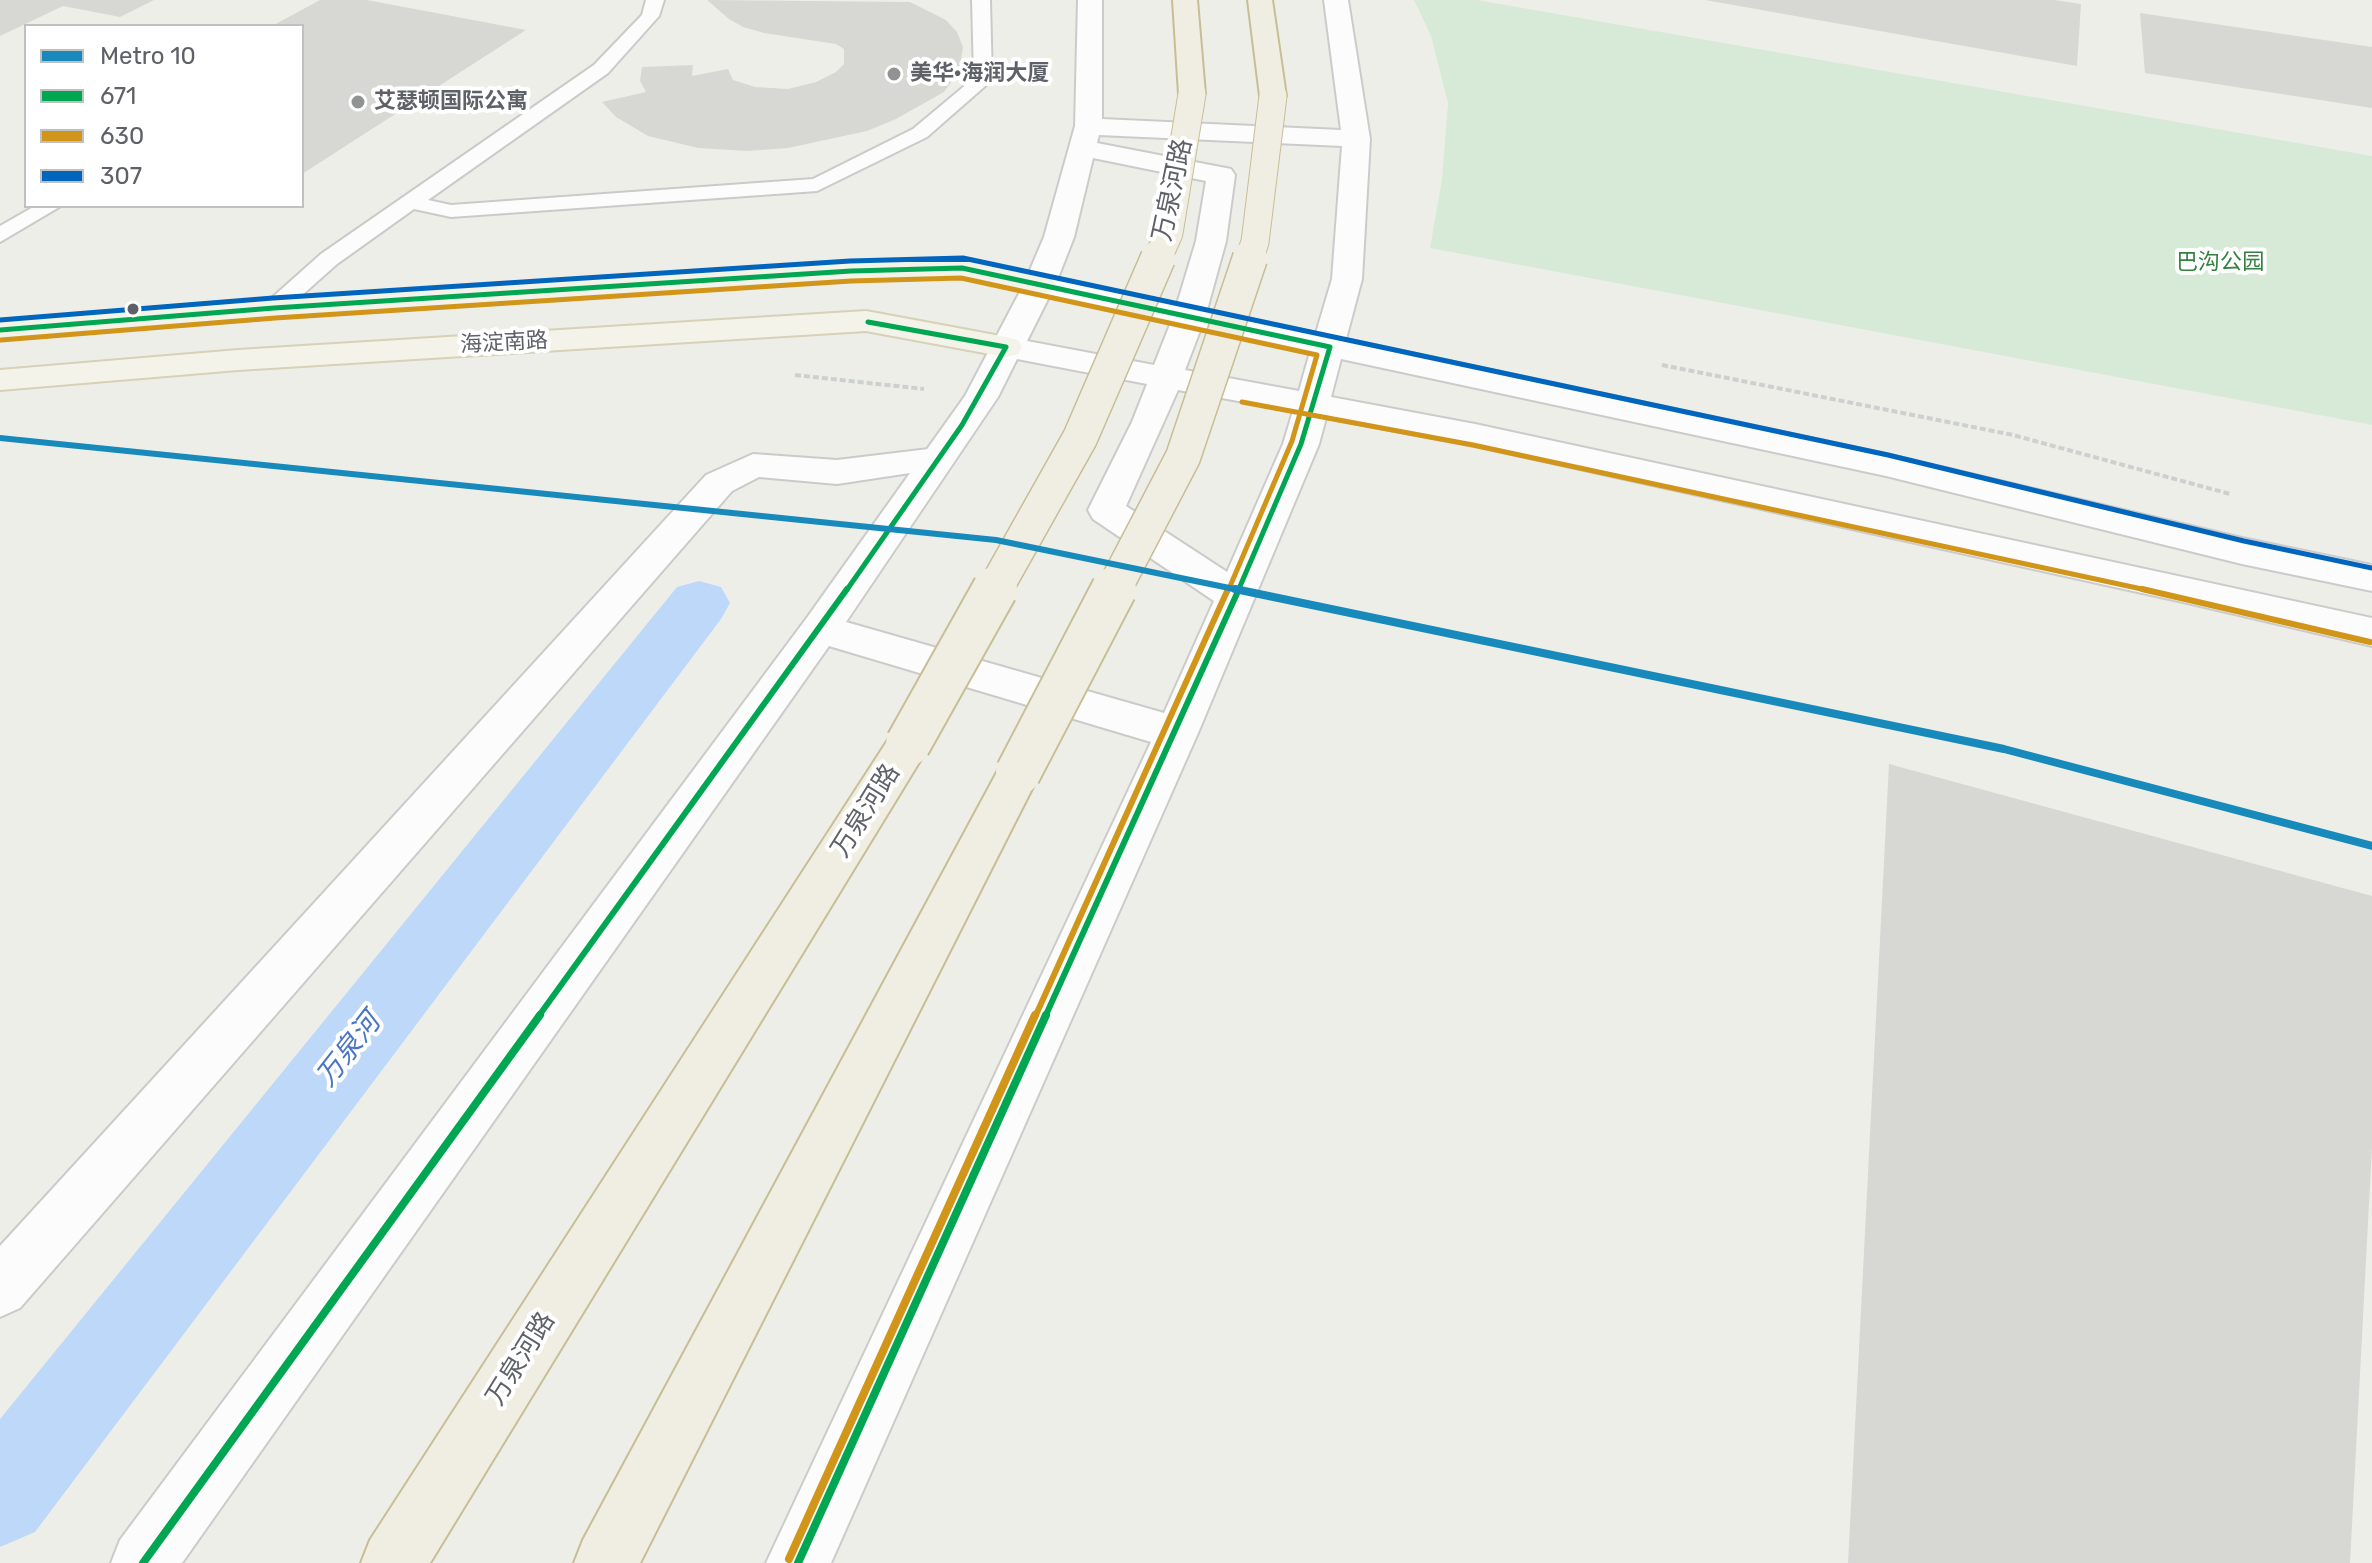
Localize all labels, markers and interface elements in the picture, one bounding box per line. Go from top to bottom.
legend [24,24,304,208]
text: Metro 10 [100,42,196,70]
place label: 美华·海润大厦 [910,61,1049,87]
marker: 美华·海润大厦 [885,65,903,83]
text: 671 [100,82,136,110]
place label: 艾瑟顿国际公寓 [374,89,528,115]
marker: 艾瑟顿国际公寓 [349,93,367,111]
text: 630 [100,122,144,150]
street label: 万泉河路 [1147,136,1199,244]
text: 307 [100,162,142,190]
park label: 巴沟公园 [2176,250,2264,276]
unlabelled marker [125,301,141,317]
street label: 海淀南路 [459,328,549,358]
street label: 万泉河路 [825,759,907,863]
water label: 万泉河 [310,1007,388,1093]
street label: 万泉河路 [480,1307,562,1411]

